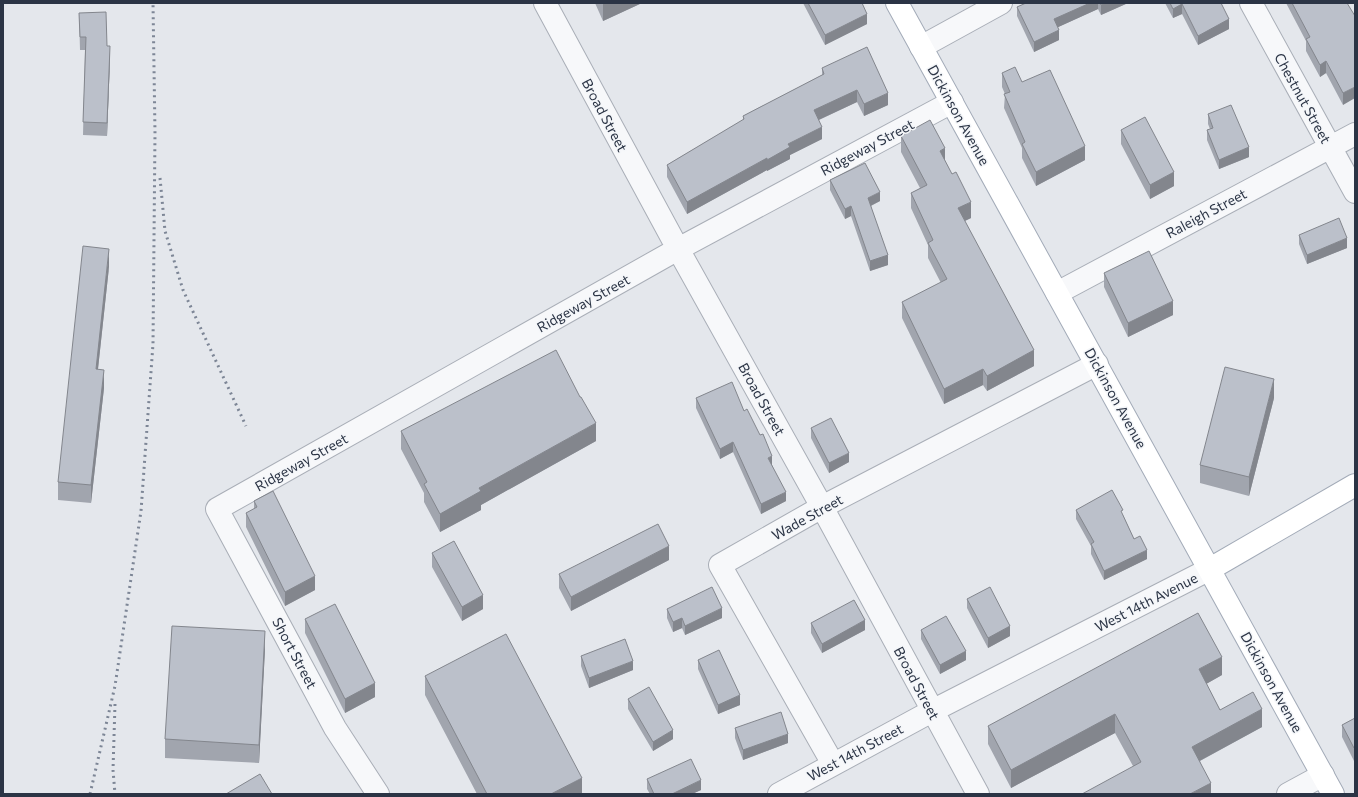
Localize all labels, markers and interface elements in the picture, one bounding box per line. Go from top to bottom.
street label: Chestnut Street [1271,50,1335,146]
street label: Dickinson Avenue [924,62,994,168]
street label: Broad Street [579,76,632,155]
street label: Ridgeway Street [817,115,917,179]
street label: Raleigh Street [1163,184,1250,241]
street label: Ridgeway Street [534,270,633,336]
street label: Dickinson Avenue [1081,345,1151,451]
street label: Broad Street [735,360,789,439]
street label: Ridgeway Street [252,429,351,495]
street label: Wade Street [769,490,846,543]
street label: West 14th Avenue [1092,569,1200,635]
street label: Short Street [269,614,321,692]
street label: Dickinson Avenue [1237,629,1307,735]
street label: Broad Street [891,644,944,723]
street label: West 14th Street [804,720,906,784]

